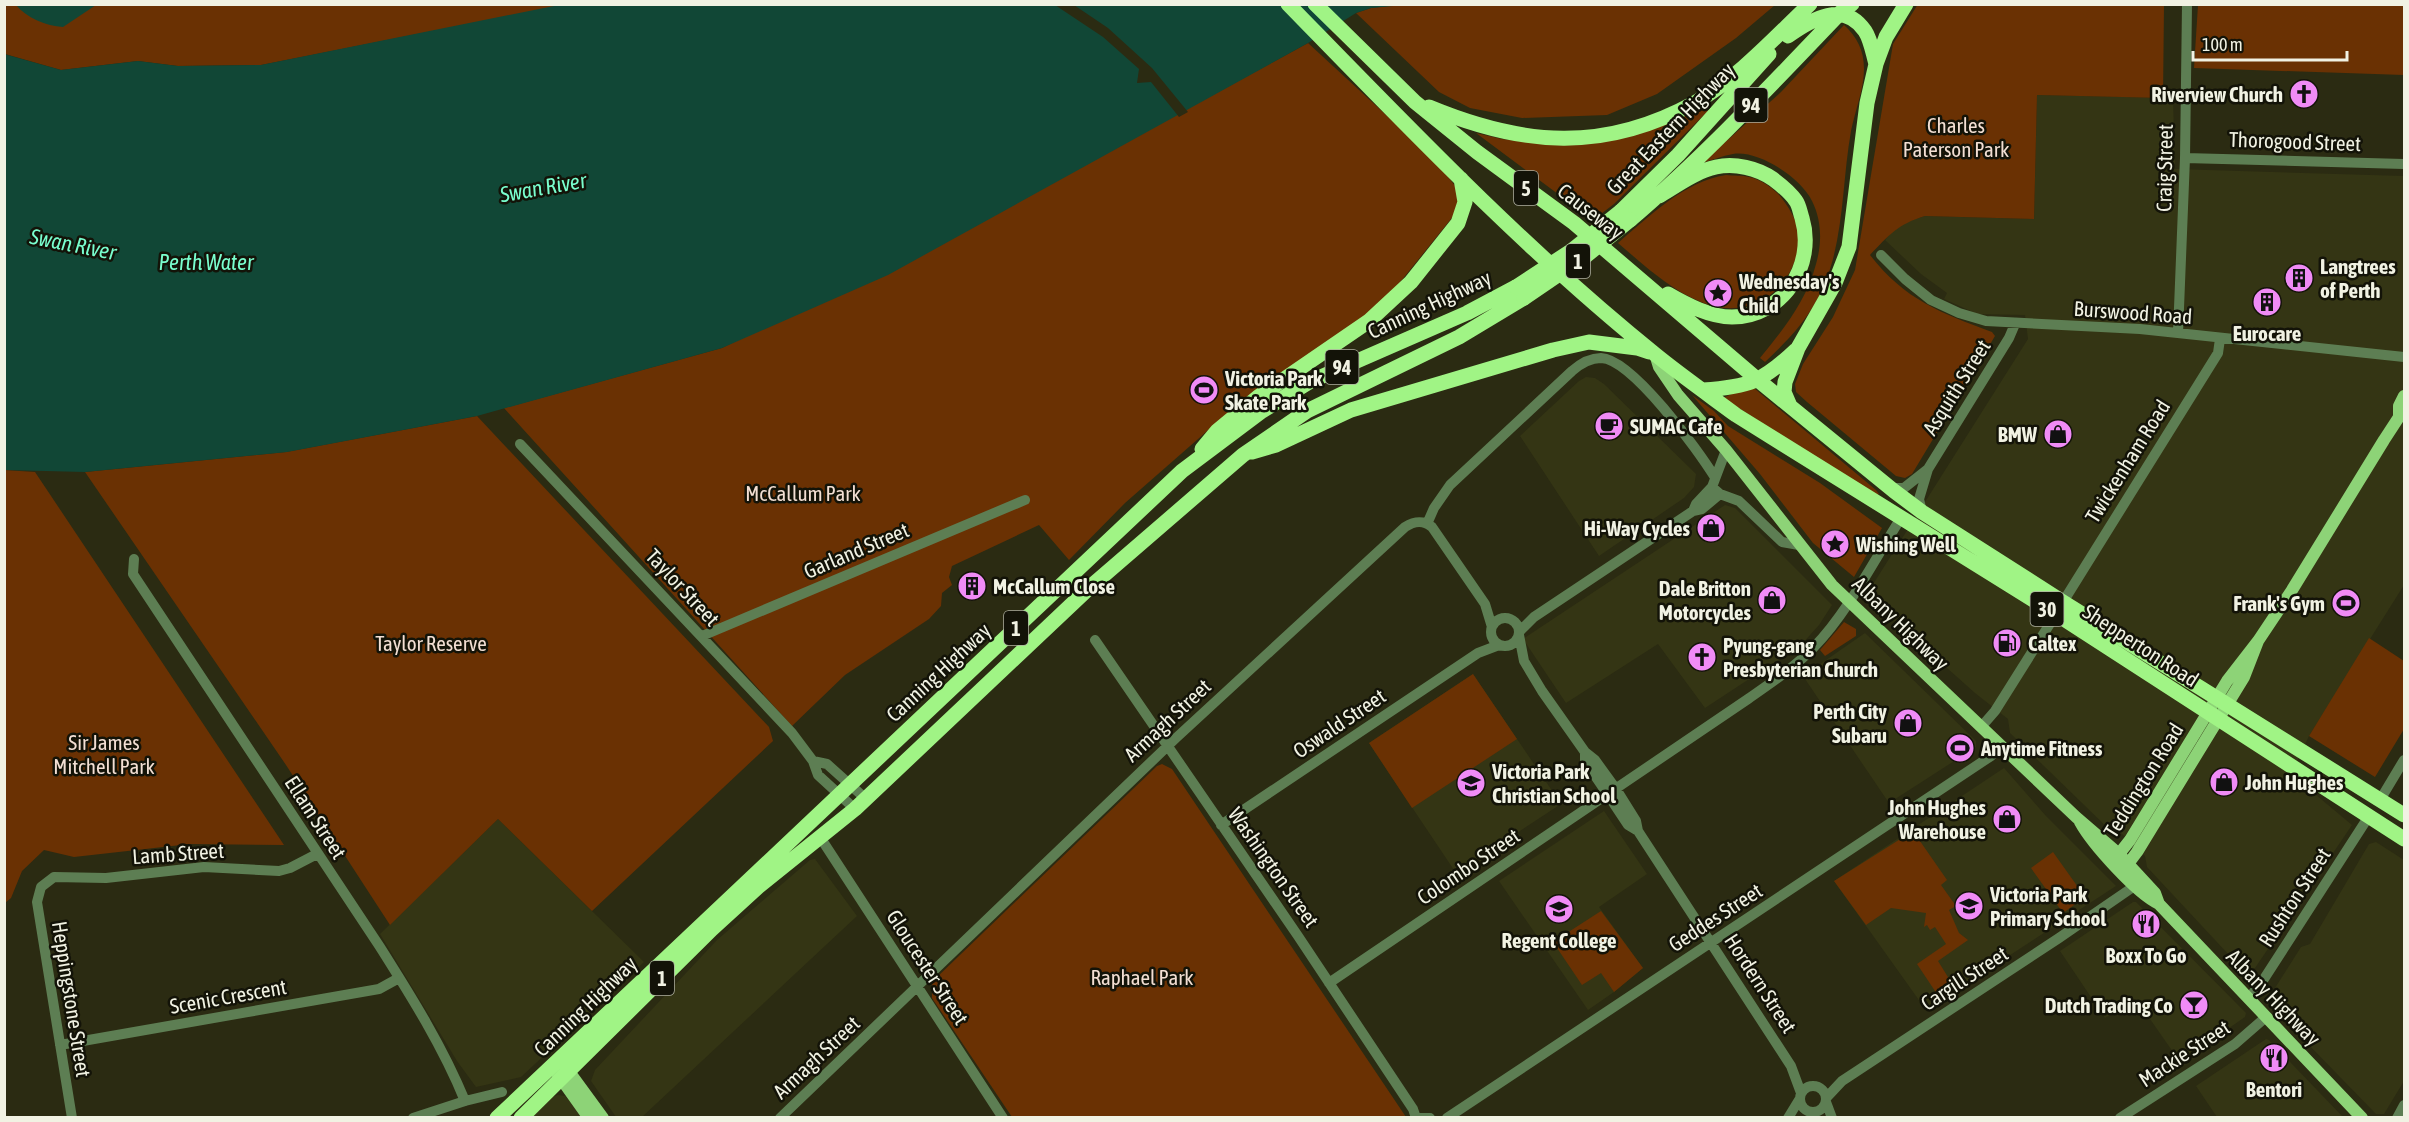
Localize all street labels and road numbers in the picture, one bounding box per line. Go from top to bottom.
street label: Great Eastern Highway [1601,57,1739,199]
road number: 94 [1734,88,1768,122]
street label: Craig Street [2151,124,2177,212]
street label: Thorogood Street [2229,127,2361,155]
road number: 5 [1514,171,1538,205]
street label: Causeway [1553,178,1629,244]
road number: 1 [1566,244,1590,278]
street label: Canning Highway [1363,265,1495,343]
street label: Burswood Road [2073,296,2193,328]
street label: Asquith Street [1917,335,1995,439]
road number: 94 [1326,350,1358,384]
street label: Twickenham Road [2080,395,2174,527]
street label: Garland Street [800,517,912,583]
street label: Taylor Street [641,544,725,630]
street label: Albany Highway [1848,571,1954,675]
road number: 30 [2030,592,2064,626]
street label: Shepperton Road [2079,599,2203,691]
road number: 1 [1004,611,1028,645]
street label: Canning Highway [881,617,995,726]
street label: Armagh Street [1119,674,1215,766]
street label: Oswald Street [1288,683,1390,763]
street label: Teddington Road [2098,718,2188,842]
street label: Ellam Street [280,771,352,863]
street label: Washington Street [1224,802,1324,932]
street label: Colombo Street [1412,823,1524,909]
street label: Lamb Street [131,838,225,868]
street label: Rushton Street [2253,843,2335,951]
street label: Geddes Street [1664,878,1766,956]
street label: Gloucester Street [882,905,974,1029]
street label: Heppingstone Street [48,919,96,1079]
street label: Hordern Street [1720,929,1802,1037]
street label: Cargill Street [1916,941,2012,1015]
street label: Albany Highway [2222,944,2326,1050]
street label: Canning Highway [529,951,642,1061]
road number: 1 [650,961,674,995]
street label: Scenic Crescent [168,974,288,1018]
street label: Armagh Street [768,1011,864,1103]
street label: Mackie Street [2134,1015,2234,1091]

